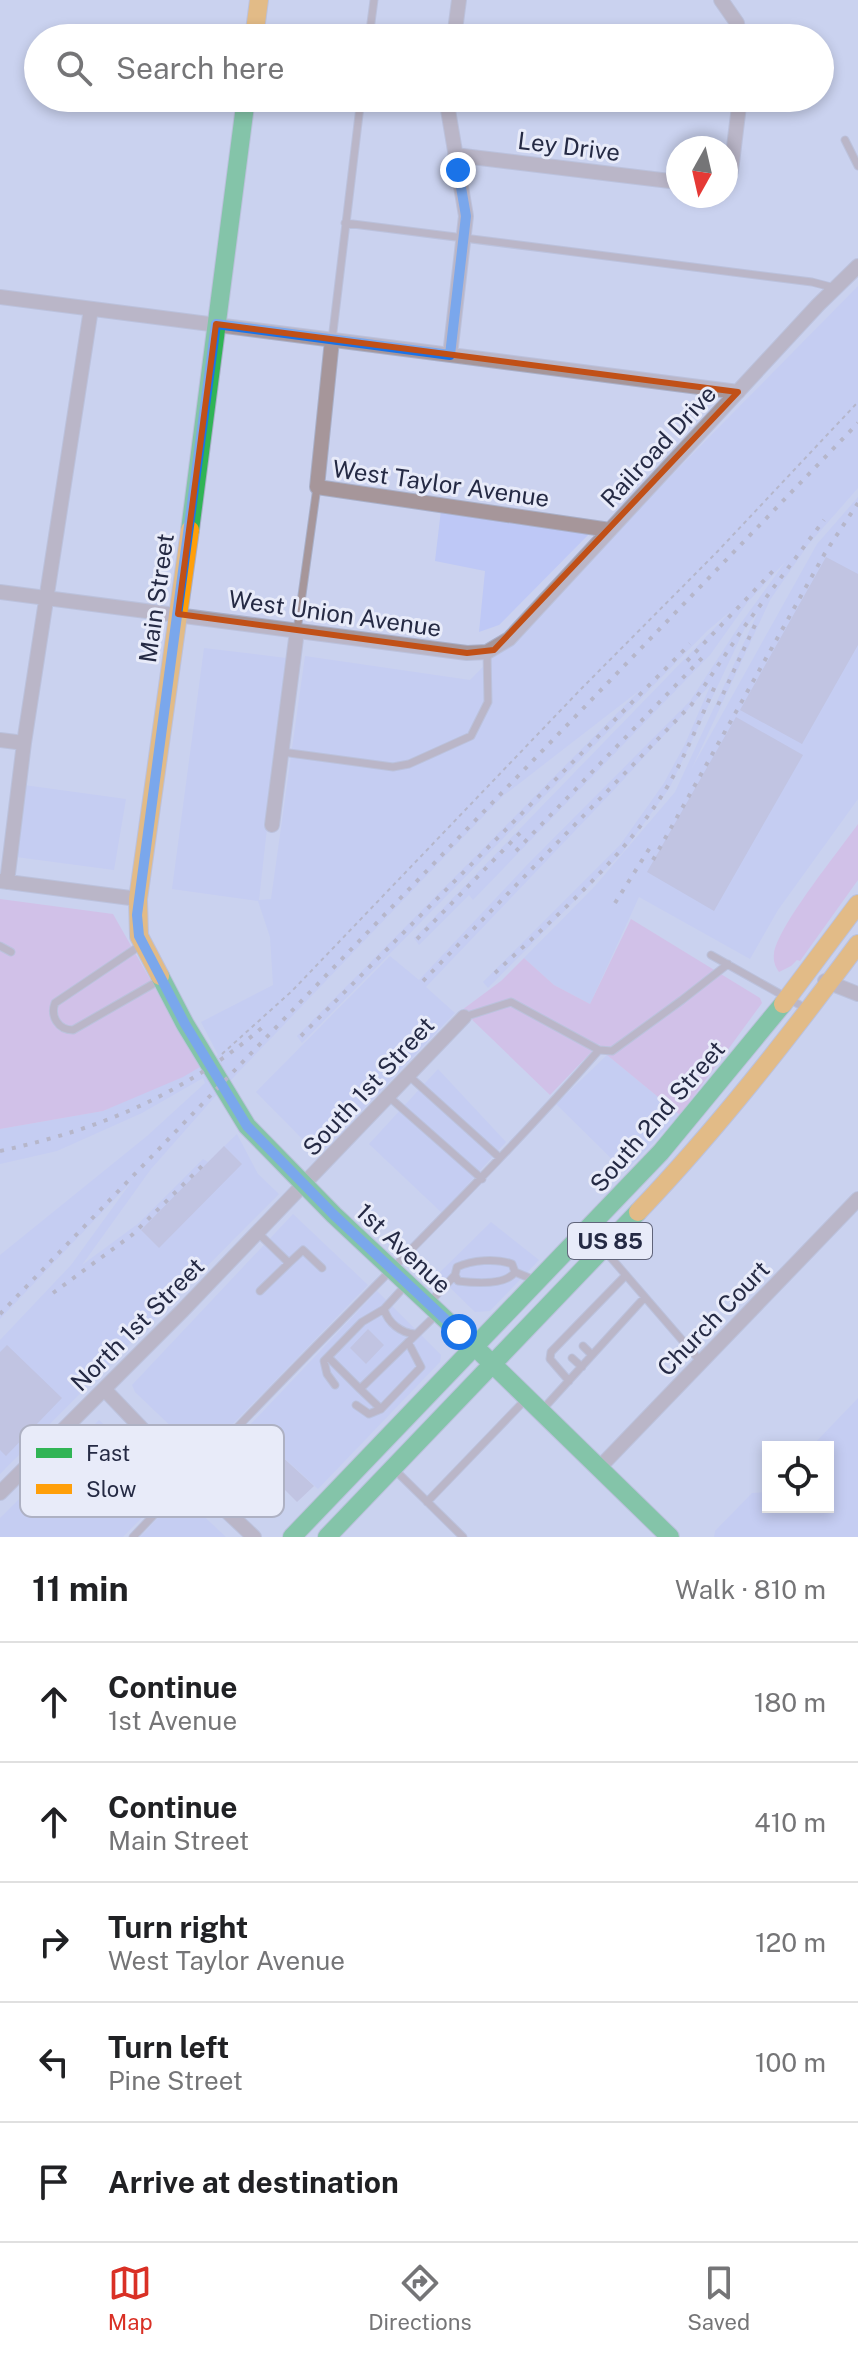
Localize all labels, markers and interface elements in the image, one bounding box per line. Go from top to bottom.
search box [24,24,834,112]
icon: search [52,46,96,90]
text: Search here [116,50,284,86]
street label: Ley Drive [516,126,622,166]
north arrow [666,136,738,208]
route end [440,152,476,188]
street label: Railroad Drive [595,379,721,513]
street label: West Taylor Avenue [331,454,551,512]
street label: Main Street [133,532,179,664]
street label: West Union Avenue [227,584,443,642]
street label: South 1st Street [297,1011,439,1161]
street label: South 2nd Street [584,1035,730,1197]
street label: 1st Avenue [351,1197,457,1299]
road number: US 85 [568,1223,652,1259]
street label: North 1st Street [65,1252,209,1396]
street label: Church Court [651,1255,775,1381]
route start [441,1314,477,1350]
legend [20,1425,284,1517]
text: Fast [86,1440,130,1466]
map controls [762,1441,834,1513]
button: locate [762,1441,834,1513]
text: Slow [86,1476,136,1502]
text: 11 min [32,1569,129,1609]
text: Walk · 810 m [675,1574,826,1605]
text: Continue [108,1669,238,1705]
icon: ahead [32,1680,76,1724]
text: 180 m [754,1687,826,1718]
text: 1st Avenue [108,1705,237,1736]
text: Continue [108,1789,238,1825]
icon: ahead [32,1800,76,1844]
text: 410 m [754,1807,826,1838]
text: Main Street [108,1825,249,1856]
text: Turn right [108,1909,248,1945]
icon: right [32,1920,76,1964]
text: 120 m [755,1927,826,1958]
text: West Taylor Avenue [108,1945,345,1976]
text: Turn left [108,2029,229,2065]
icon: left [32,2040,76,2084]
text: 100 m [755,2047,826,2078]
text: Pine Street [108,2065,243,2096]
icon: arrive [32,2160,76,2204]
text: Arrive at destination [108,2164,399,2200]
tab: Map [108,2261,153,2335]
tab: Directions [368,2261,472,2335]
tab: Saved [687,2261,750,2335]

